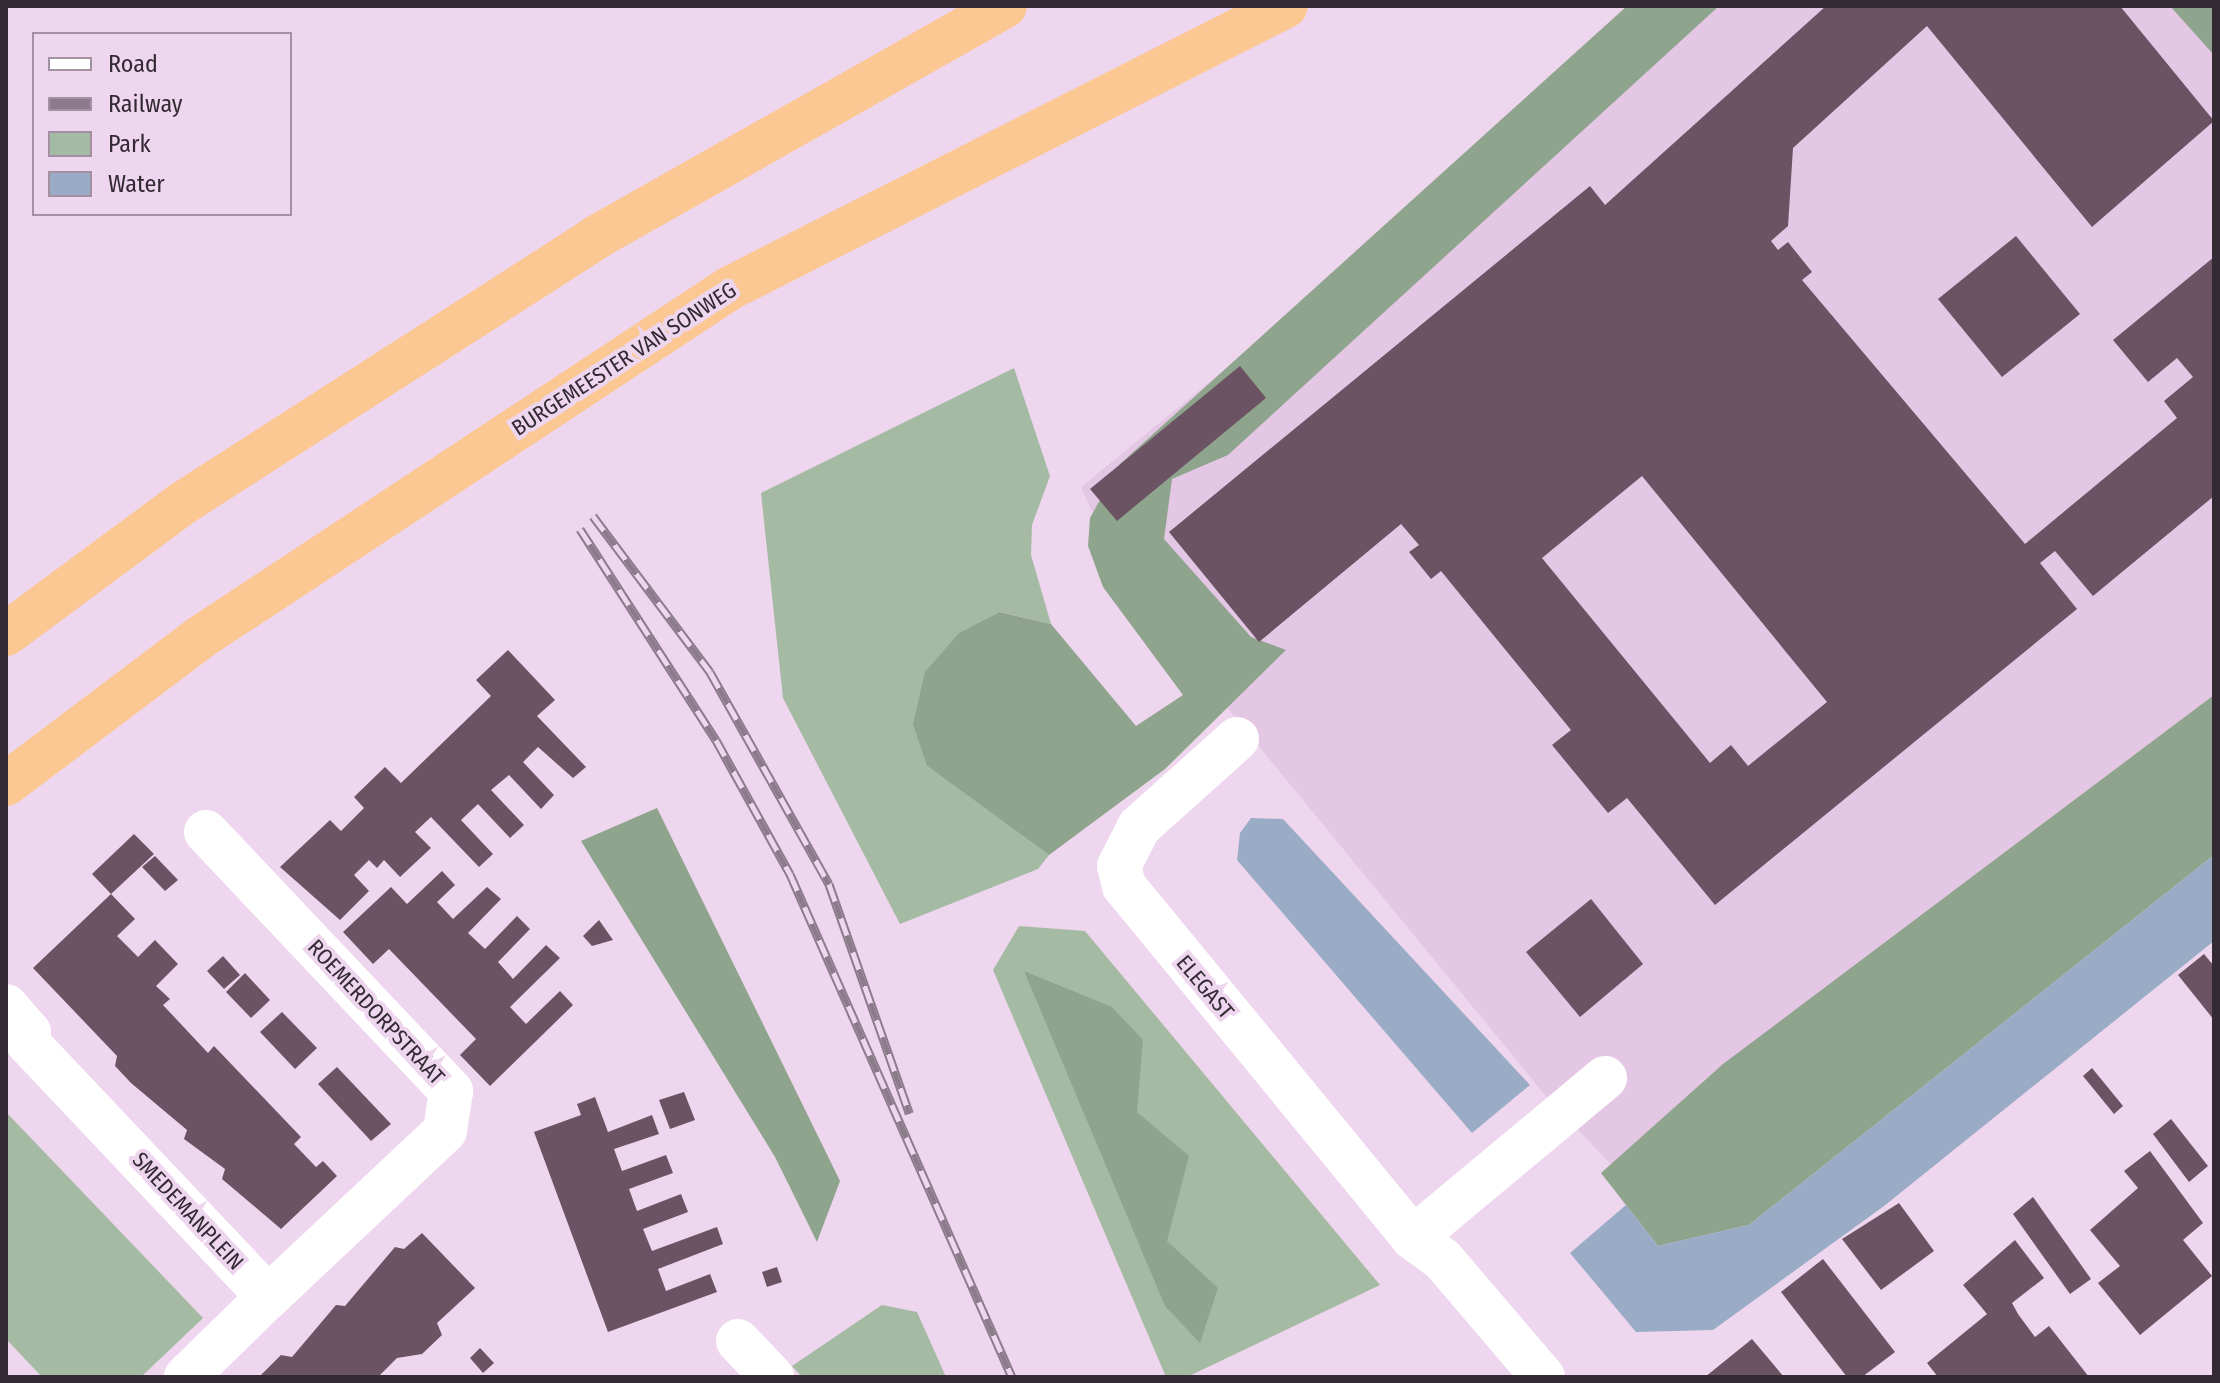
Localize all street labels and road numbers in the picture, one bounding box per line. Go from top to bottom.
street label: BURGEMEESTER VAN SONWEG [507,277,741,441]
street label: ROEMERDORPSTRAAT [302,934,450,1090]
street label: ELEGAST [1171,950,1239,1024]
street label: SMEDEMANPLEIN [127,1147,249,1275]

